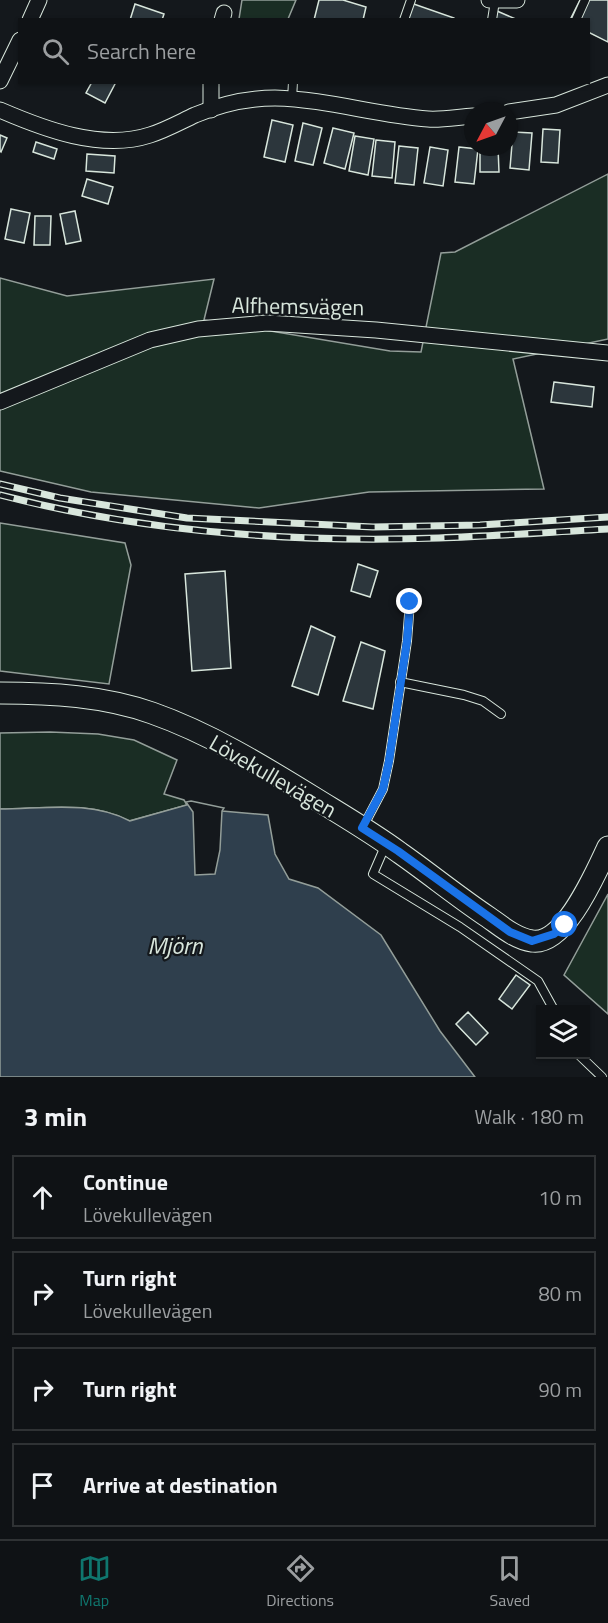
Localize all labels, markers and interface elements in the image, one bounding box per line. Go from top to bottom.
search box [18,18,590,84]
text: Search here [87,34,196,68]
icon: search [39,35,72,68]
north arrow [464,102,518,156]
street label: Alfhemsvägen [231,288,365,324]
route end [396,588,422,614]
street label: Lövekullevägen [203,726,343,826]
route start [551,911,577,937]
water label: Mjörn [147,927,204,963]
map controls [536,1005,590,1059]
button: layers [536,1005,590,1059]
text: 3 min [24,1097,87,1136]
text: Walk · 180 m [475,1101,584,1132]
text: Continue [83,1165,168,1199]
icon: ahead [26,1181,59,1214]
text: 10 m [538,1182,582,1213]
text: Lövekullevägen [83,1199,212,1230]
text: Turn right [83,1261,177,1295]
icon: right [26,1277,59,1310]
text: 80 m [538,1278,582,1309]
text: Lövekullevägen [83,1295,212,1326]
text: Turn right [83,1372,177,1406]
icon: right [26,1373,59,1406]
text: 90 m [538,1374,582,1405]
text: Arrive at destination [83,1468,278,1502]
icon: arrive [26,1469,59,1502]
tab: Map [78,1552,111,1612]
tab: Directions [266,1552,334,1612]
tab: Saved [490,1552,530,1612]

